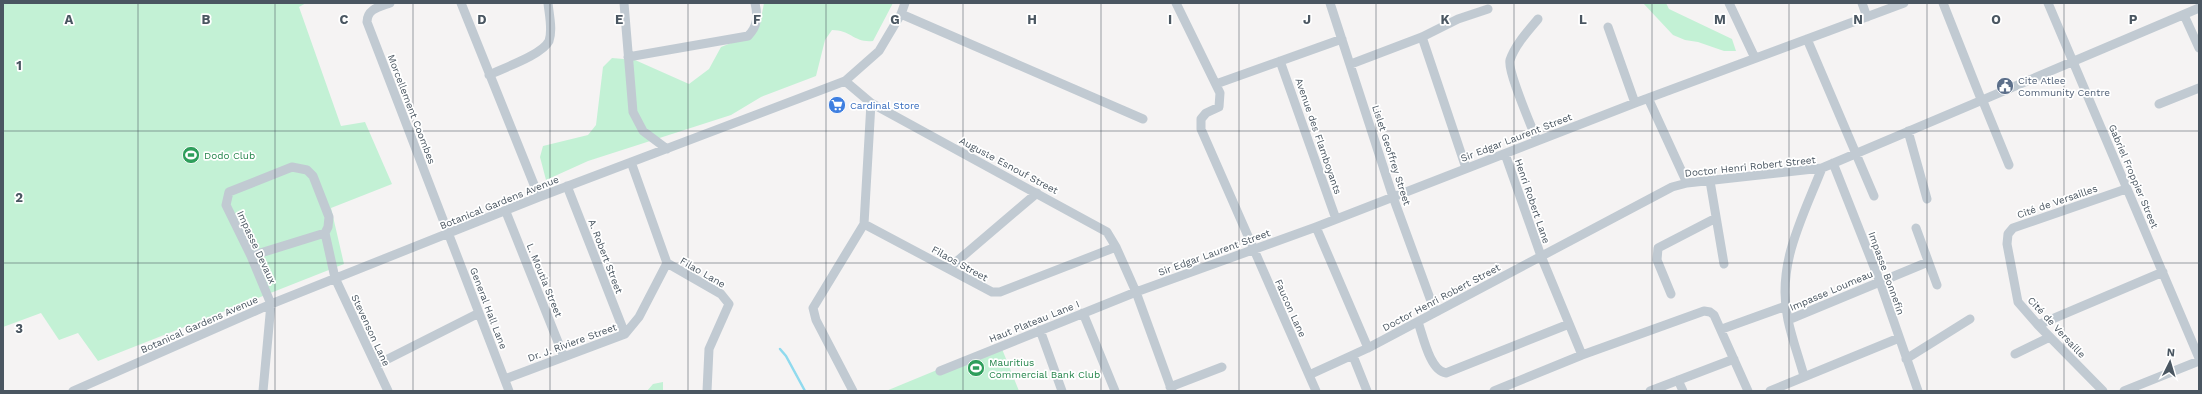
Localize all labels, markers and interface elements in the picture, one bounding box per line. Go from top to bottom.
text: A [65,12,74,27]
text: B [202,12,211,27]
text: C [340,12,349,27]
text: D [477,12,487,27]
text: E [615,12,623,27]
text: F [753,12,761,27]
text: G [890,12,900,27]
text: H [1027,12,1037,27]
text: I [1168,12,1172,27]
text: J [1303,12,1311,27]
text: K [1440,12,1450,27]
text: L [1579,12,1587,27]
text: M [1714,12,1726,27]
text: N [1853,12,1863,27]
text: O [1991,12,2001,27]
text: P [2129,12,2138,27]
street label: Morcellement Coombes [386,53,438,165]
text: 1 [16,58,22,73]
place label: Cite Atlee Community Centre [2018,75,2110,98]
public building icon: Cite Atlee Community Centre [1995,76,2015,96]
street label: Avenue des Flamboyants [1293,77,1344,196]
supermarket icon: Cardinal Store [827,95,847,115]
place label: Cardinal Store [850,100,920,111]
street label: Lislet Geoffrey Street [1370,104,1413,207]
street label: Sir Edgar Laurent Street [1459,111,1574,164]
street label: Gabriel Froppier Street [2107,123,2161,231]
street label: Auguste Esnouf Street [958,135,1061,196]
sports icon: Dodo Club [181,145,201,165]
place label: Dodo Club [204,150,255,161]
street label: Doctor Henri Robert Street [1684,154,1817,179]
street label: Henri Robert Lane [1513,157,1552,245]
street label: Botanical Gardens Avenue [438,173,560,231]
street label: Cité de Versailles [2015,183,2099,220]
text: 2 [15,190,23,205]
street label: Impasse Devaux [235,209,278,285]
street label: A. Robert Street [586,217,625,296]
street label: Sir Edgar Laurent Street [1157,227,1272,278]
street label: Impasse Bonnefin [1866,230,1907,316]
street label: L. Moutia Street [525,242,565,319]
street label: Filaos Street [930,244,990,284]
street label: Filao Lane [678,255,728,290]
street label: Doctor Henri Robert Street [1381,261,1503,333]
street label: General Hall Lane [468,266,509,351]
street label: Impasse Loumeau [1788,268,1874,313]
street label: Faucon Lane [1273,278,1308,339]
street label: Botanical Gardens Avenue [139,293,260,355]
street label: Stevenson Lane [349,293,392,368]
street label: Cité de Versaille [2026,295,2088,360]
street label: Haut Plateau Lane I [987,298,1081,345]
text: 3 [15,321,23,336]
street label: Dr. J. Riviere Street [526,321,619,364]
north arrow [2150,342,2190,382]
text: N [2166,346,2175,359]
place label: Mauritius Commercial Bank Club [989,357,1100,380]
sports icon: Mauritius Commercial Bank Club [966,358,986,378]

